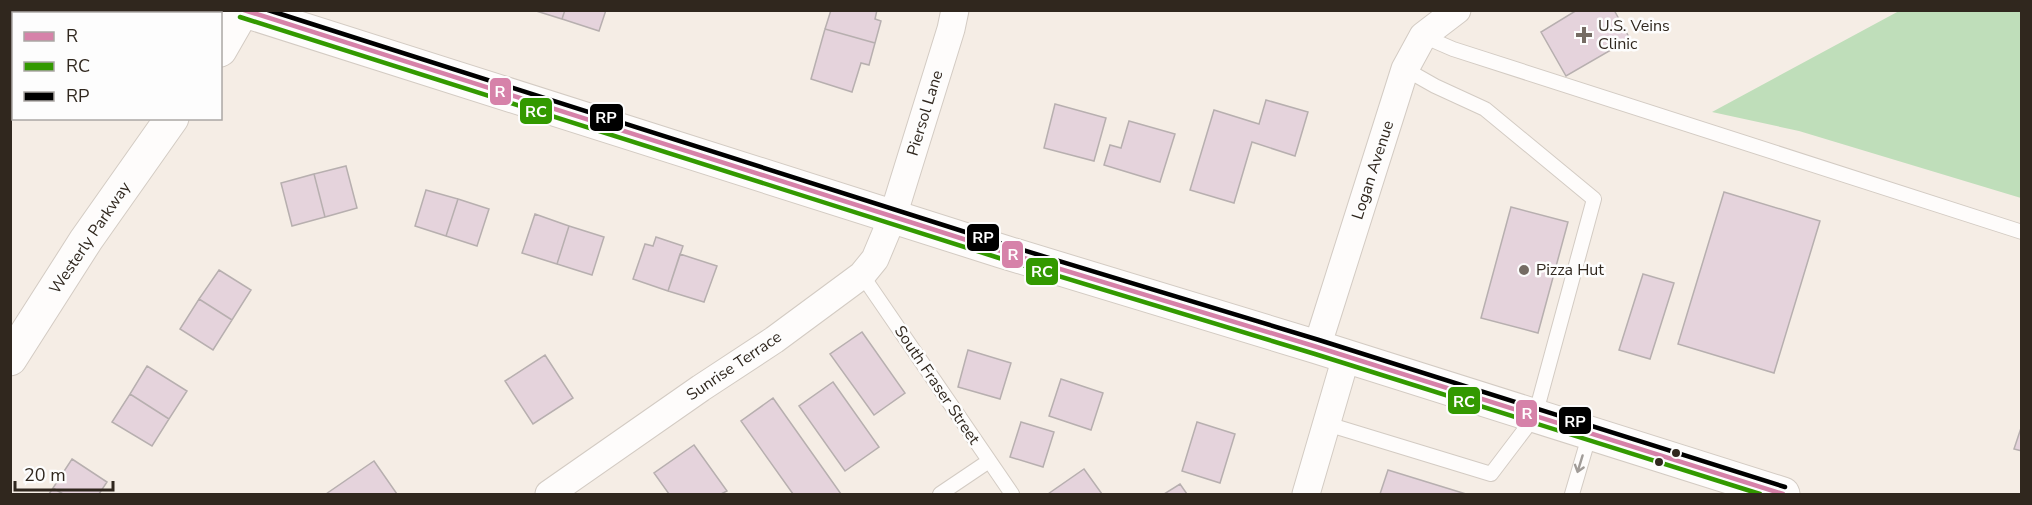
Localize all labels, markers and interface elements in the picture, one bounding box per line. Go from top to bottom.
legend [12,12,222,120]
place label: U.S. Veins Clinic [1598,15,1670,55]
text: R [66,24,78,48]
marker: U.S. Veins Clinic [1575,26,1593,44]
text: RC [66,54,90,78]
street label: Piersol Lane [902,68,948,158]
line badge: R [489,77,512,106]
text: R [495,81,506,103]
text: RP [66,84,89,108]
line badge: RC [519,97,553,125]
text: RC [525,101,547,123]
line badge: RP [589,103,624,132]
text: RP [595,107,617,129]
street label: Logan Avenue [1347,118,1399,222]
street label: Westerly Parkway [44,177,136,298]
line badge: RP [966,223,1000,252]
text: RP [972,227,994,249]
line badge: R [1001,240,1024,269]
text: R [1008,244,1019,266]
line badge: RC [1025,257,1059,286]
place label: Pizza Hut [1536,259,1604,281]
text: RC [1031,261,1053,283]
marker: Pizza Hut [1517,263,1531,277]
street label: South Fraser Street [889,321,985,449]
street label: Sunrise Terrace [682,326,786,406]
line badge: RC [1447,386,1481,415]
text: RC [1453,391,1475,413]
line badge: R [1515,399,1538,428]
text: R [1522,403,1533,425]
line badge: RP [1558,406,1592,435]
text: RP [1564,411,1586,433]
unlabelled marker [1670,447,1682,459]
scale bar [15,454,112,492]
one-way arrow [1574,454,1585,473]
unlabelled marker [1653,456,1665,468]
text: 20 m [24,463,66,487]

